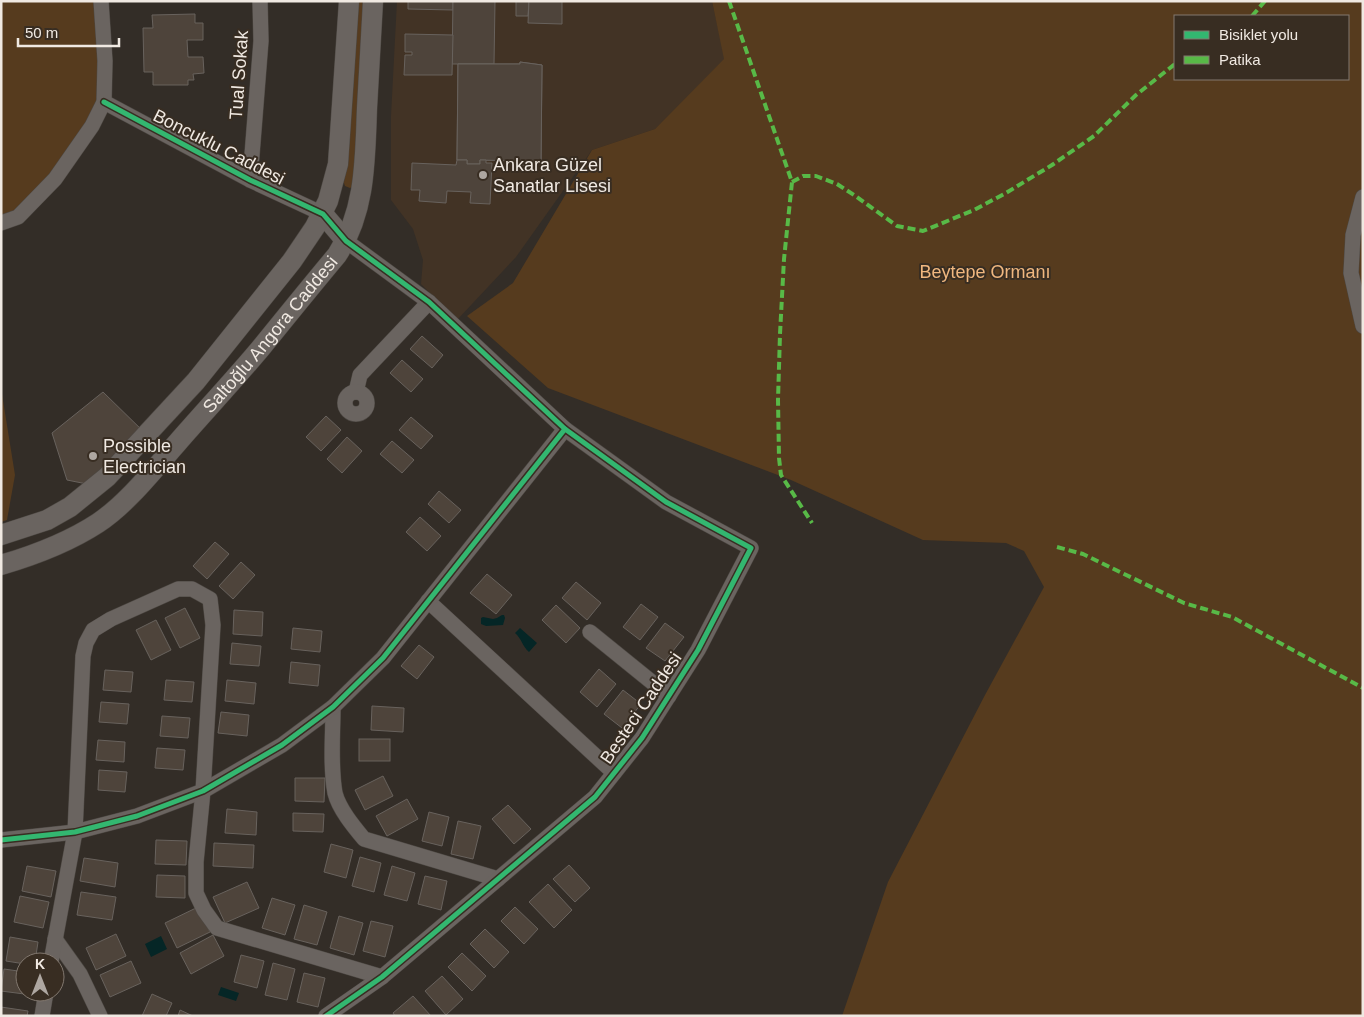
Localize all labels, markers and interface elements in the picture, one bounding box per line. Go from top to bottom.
scale bar [18,15,119,47]
legend [1174,15,1349,80]
text: 50 m [25,24,58,41]
text: Bisiklet yolu [1219,26,1298,43]
street label: Tual Sokak [226,29,252,120]
text: Patika [1219,51,1261,68]
street label: Boncuklu Caddesi [150,105,288,189]
place label: Ankara Güzel Sanatlar Lisesi [493,155,611,196]
marker: Ankara Güzel Sanatlar Lisesi [477,169,489,181]
street label: Saltoğlu Angora Caddesi [199,252,342,417]
park label: Beytepe Ormanı [919,262,1051,282]
place label: Possible Electrician [103,436,186,477]
marker: Possible Electrician [87,450,99,462]
street label: Besteci Caddesi [596,648,686,768]
north arrow [15,952,65,1002]
text: K [35,956,45,972]

